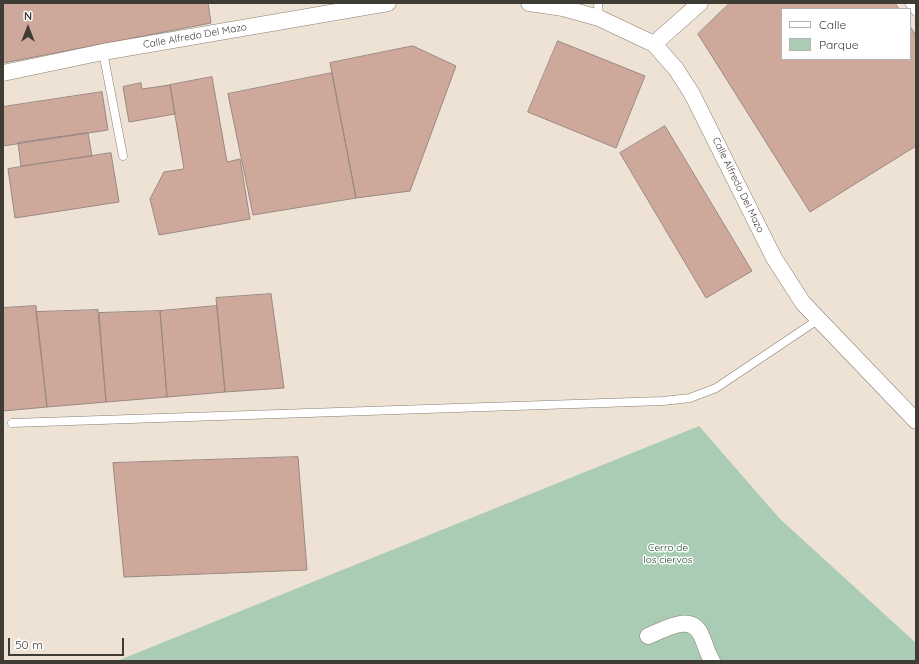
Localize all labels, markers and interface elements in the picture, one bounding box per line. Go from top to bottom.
north arrow [8,8,48,48]
legend [781,8,911,60]
text: N [24,9,32,23]
text: Calle [819,17,846,32]
street label: Calle Alfredo Del Mazo [142,21,248,51]
text: Parque [819,37,859,52]
street label: Calle Alfredo Del Mazo [710,135,766,235]
park label: Cerro de los ciervos [644,542,692,566]
scale bar [10,630,126,656]
text: 50 m [15,637,43,652]

